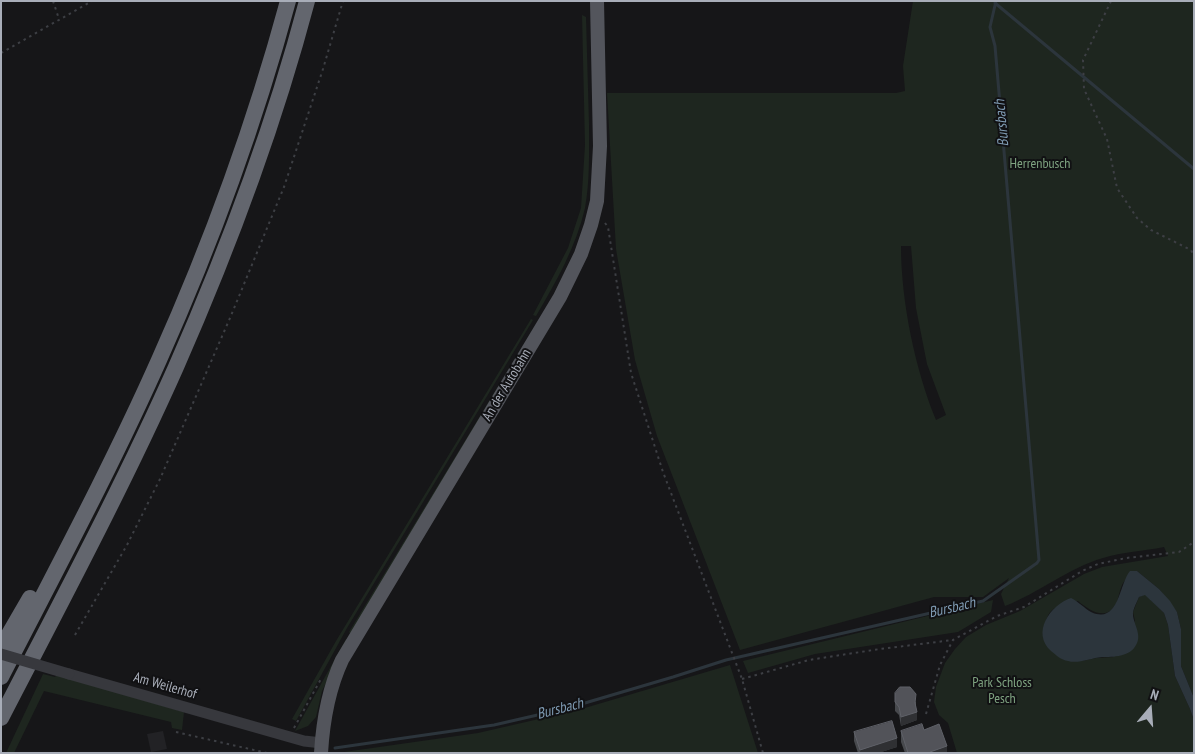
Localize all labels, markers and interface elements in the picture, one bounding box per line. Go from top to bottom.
water label: Bursbach [991,99,1013,147]
park label: Herrenbusch [1010,156,1070,172]
street label: An der Autobahn [479,346,535,424]
water label: Bursbach [927,594,977,622]
street label: Am Weilerhof [131,669,199,703]
park label: Park Schloss Pesch [972,675,1032,708]
north arrow [1125,684,1175,734]
text: N [1148,685,1161,704]
water label: Bursbach [535,695,585,723]

